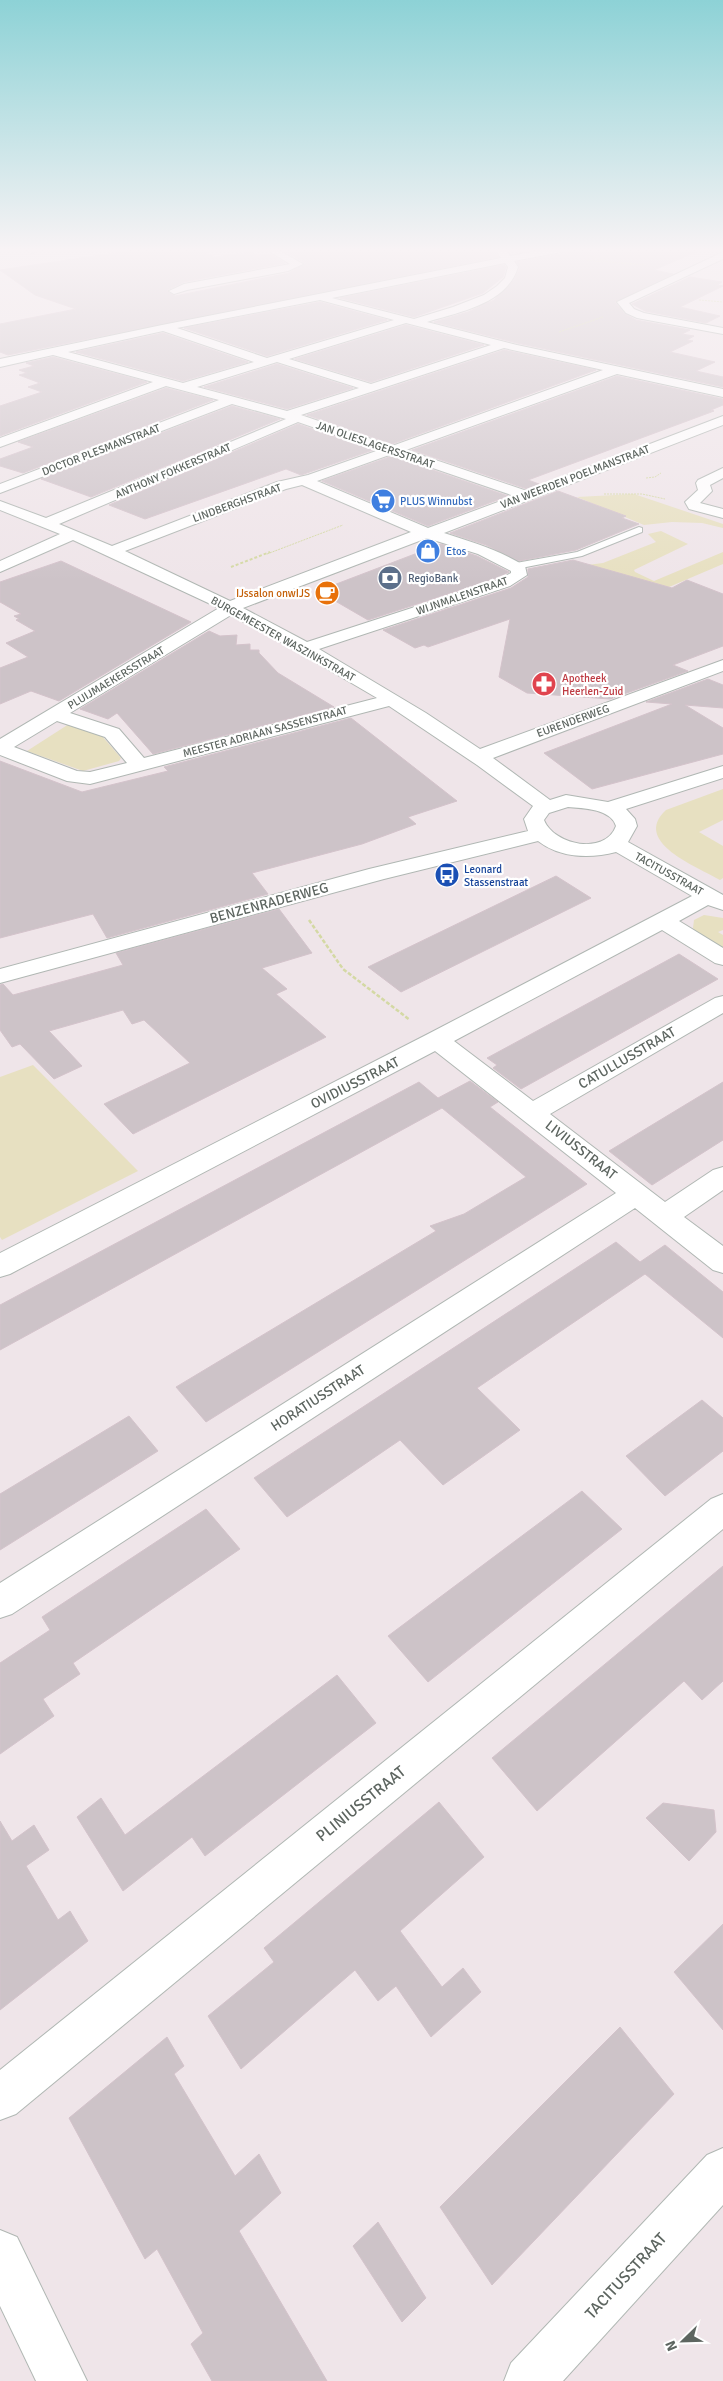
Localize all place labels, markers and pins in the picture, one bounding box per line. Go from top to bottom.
supermarket icon: PLUS Winnubst [370,488,396,514]
place label: PLUS Winnubst [400,495,473,508]
shop icon: Etos [415,538,441,564]
place label: Etos [446,545,467,558]
bank icon: RegioBank [377,565,403,591]
place label: RegioBank [408,572,459,585]
cafe icon: IJssalon onwIJS [314,580,340,606]
place label: IJssalon onwIJS [236,587,310,600]
pharmacy icon: Apotheek Heerlen-Zuid [531,671,557,697]
place label: Apotheek Heerlen-Zuid [562,672,624,698]
bus stop icon: Leonard Stassenstraat [434,862,460,888]
place label: Leonard Stassenstraat [464,863,528,889]

